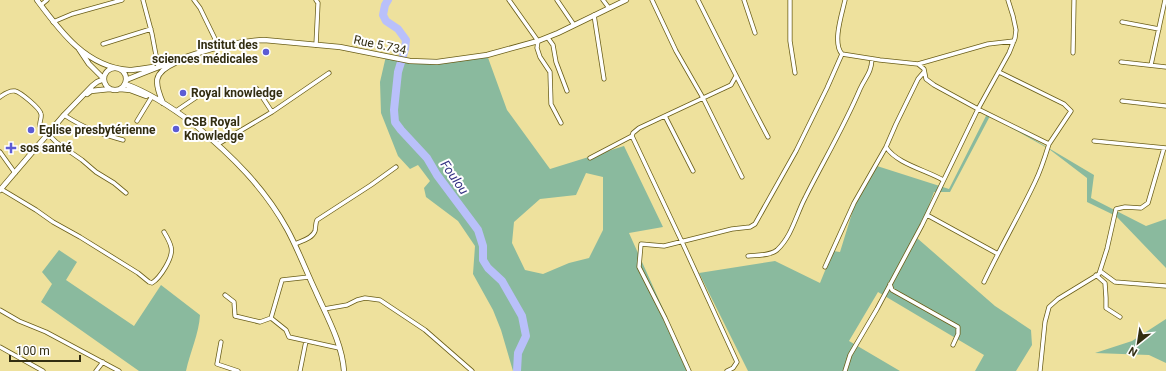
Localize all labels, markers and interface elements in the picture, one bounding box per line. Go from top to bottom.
street label: Rue 5.734 [352,33,408,57]
place label: Institut des sciences médicales [152,38,258,66]
marker: Institut des sciences médicales [261,47,271,57]
place label: Royal knowledge [191,86,283,100]
marker: Royal knowledge [178,88,188,98]
place label: CSB Royal Knowledge [184,115,244,143]
place label: Eglise presbytérienne [39,123,156,137]
marker: CSB Royal Knowledge [171,124,181,134]
marker: Eglise presbytérienne [26,125,36,135]
place label: sos santé [20,141,72,155]
marker: sos santé [5,142,17,154]
water label: Foulou [437,157,472,197]
north arrow [1118,323,1158,363]
scale bar [10,337,80,363]
text: 100 m [16,344,50,358]
text: N [1126,344,1140,359]

